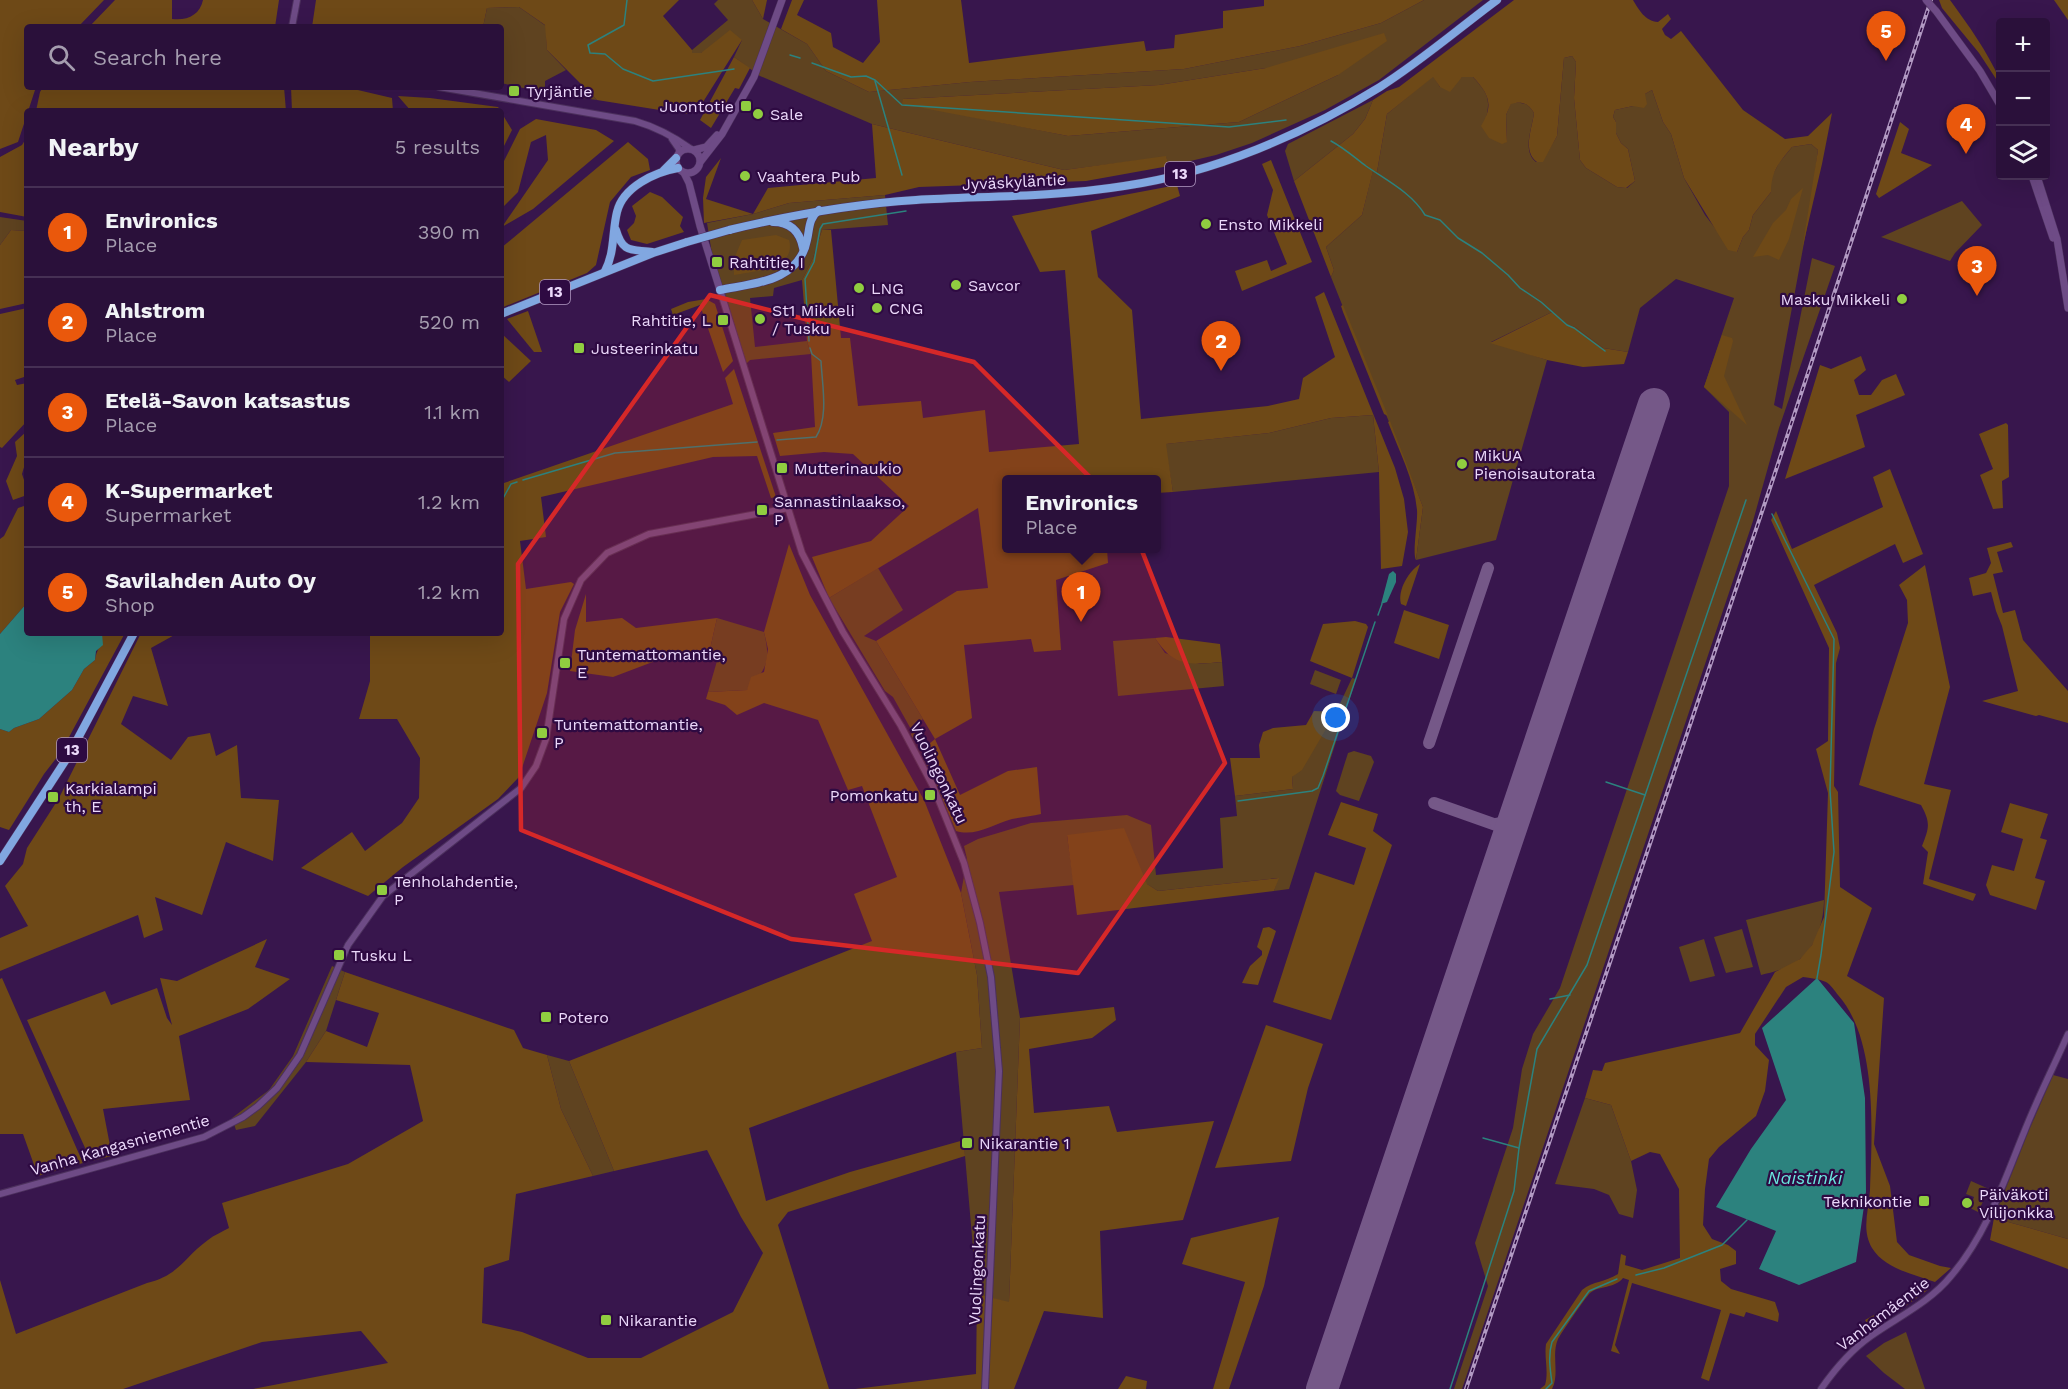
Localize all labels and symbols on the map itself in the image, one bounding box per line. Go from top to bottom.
pin: 5 [1866,11,1906,61]
place label: Tyrjäntie [526,82,592,101]
marker: Tyrjäntie [507,84,521,98]
place label: Juontotie [659,97,734,116]
marker: Juontotie [739,99,753,113]
pin: 4 [1946,104,1986,154]
place label: Sale [770,105,803,124]
marker: Sale [751,107,765,121]
road number: 13 [1165,162,1195,186]
place label: Vaahtera Pub [757,167,860,186]
marker: Vaahtera Pub [738,169,752,183]
street label: Jyväskyläntie [961,170,1067,194]
place label: Ensto Mikkeli [1218,215,1322,234]
marker: Ensto Mikkeli [1199,217,1213,231]
pin: 3 [1958,246,1996,296]
place label: Rahtitie, I [729,253,804,272]
marker: Rahtitie, I [710,255,724,269]
place label: Savcor [968,276,1021,295]
marker: Savcor [949,278,963,292]
place label: LNG [871,279,904,298]
road number: 13 [540,280,570,304]
marker: LNG [852,281,866,295]
place label: Masku Mikkeli [1780,290,1890,309]
marker: Masku Mikkeli [1895,292,1909,306]
place label: CNG [889,299,923,318]
place label: St1 Mikkeli / Tusku [772,301,855,338]
marker: CNG [870,301,884,315]
place label: Rahtitie, L [631,311,711,330]
marker: St1 Mikkeli / Tusku [753,312,767,326]
marker: Rahtitie, L [716,313,730,327]
pin: 2 [1202,322,1240,371]
place label: Justeerinkatu [591,339,698,358]
marker: Justeerinkatu [572,341,586,355]
place label: MikUA Pienoisautorata [1474,446,1595,483]
marker: MikUA Pienoisautorata [1455,457,1469,471]
place label: Mutterinaukio [794,459,902,478]
marker: Mutterinaukio [775,461,789,475]
place label: Sannastinlaakso, P [774,492,905,529]
marker: Sannastinlaakso, P [755,503,769,517]
pin: 1 [1062,572,1100,622]
place label: Tuntemattomantie, E [577,645,726,682]
marker: Tuntemattomantie, E [558,656,572,670]
your location [1321,703,1350,732]
place label: Tuntemattomantie, P [554,715,703,752]
street label: Vuolingonkatu [906,719,972,827]
marker: Tuntemattomantie, P [535,726,549,740]
road number: 13 [57,738,87,762]
place label: Karkialampi th, E [65,779,157,816]
place label: Pomonkatu [830,786,918,805]
marker: Pomonkatu [923,788,937,802]
marker: Karkialampi th, E [46,790,60,804]
place label: Tenholahdentie, P [394,872,518,909]
marker: Tenholahdentie, P [375,883,389,897]
place label: Tusku L [351,946,412,965]
marker: Tusku L [332,948,346,962]
place label: Potero [558,1008,609,1027]
marker: Potero [539,1010,553,1024]
street label: Vanha Kangasniementie [28,1110,212,1180]
place label: Nikarantie 1 [979,1134,1070,1153]
marker: Nikarantie 1 [960,1136,974,1150]
water label: Naistinki [1768,1167,1844,1188]
place label: Päiväkoti Vilijonkka [1979,1185,2054,1222]
place label: Teknikontie [1823,1192,1912,1211]
marker: Teknikontie [1917,1194,1931,1208]
marker: Päiväkoti Vilijonkka [1960,1196,1974,1210]
street label: Vuolingonkatu [965,1214,989,1326]
street label: Vanhamäentie [1833,1273,1933,1355]
place label: Nikarantie [618,1311,697,1330]
marker: Nikarantie [599,1313,613,1327]

